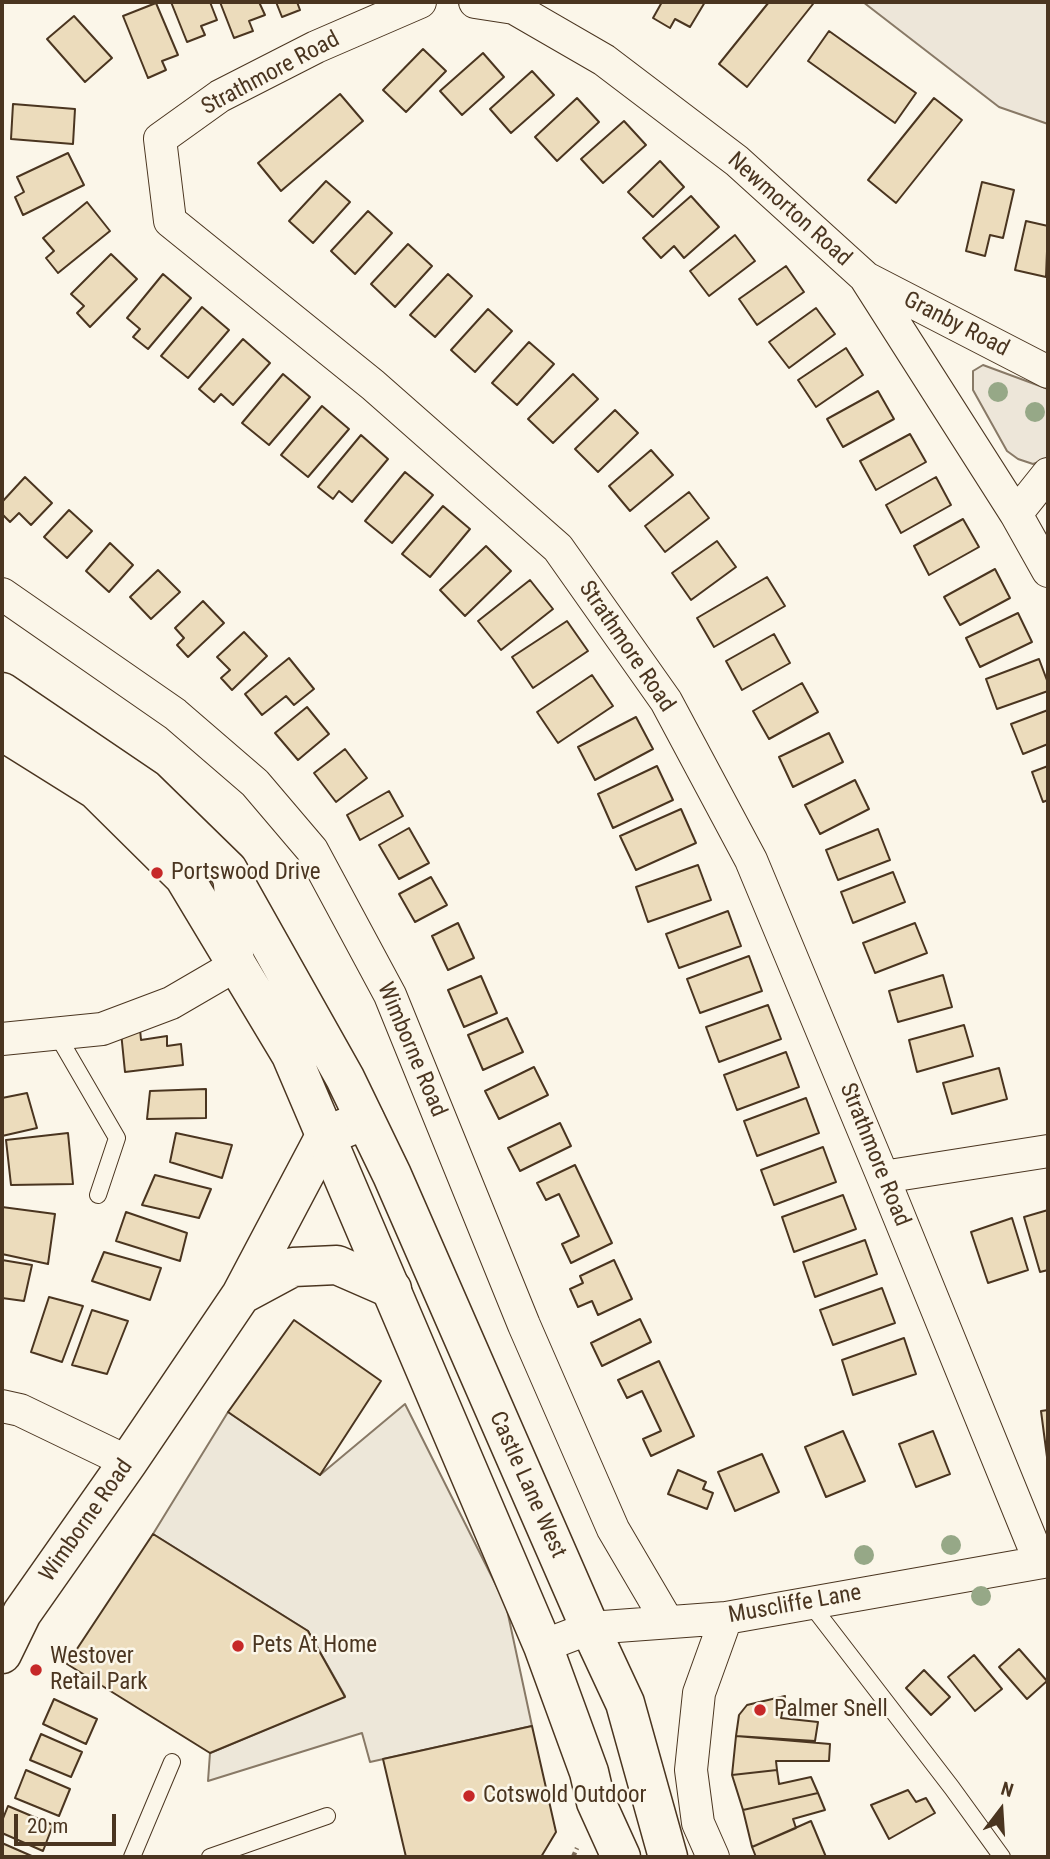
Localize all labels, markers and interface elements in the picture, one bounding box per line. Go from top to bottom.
street label: Strathmore Road [197,26,345,122]
street label: Newmorton Road [721,147,857,273]
street label: Granby Road [899,287,1013,363]
street label: Strathmore Road [572,576,680,718]
place label: Portswood Drive [171,859,321,887]
marker: Portswood Drive [149,865,165,881]
street label: Wimborne Road [370,979,452,1121]
street label: Strathmore Road [833,1079,915,1231]
street label: Castle Lane West [482,1408,572,1562]
street label: Wimborne Road [35,1454,139,1588]
street label: Muscliffe Lane [726,1580,864,1630]
place label: Pets At Home [252,1632,377,1660]
marker: Pets At Home [230,1638,246,1654]
place label: Westover Retail Park [50,1643,148,1697]
marker: Westover Retail Park [28,1662,44,1678]
place label: Palmer Snell [774,1696,888,1724]
marker: Palmer Snell [752,1702,768,1718]
north arrow [966,1775,1036,1845]
text: N [998,1777,1016,1802]
place label: Cotswold Outdoor [483,1782,647,1810]
marker: Cotswold Outdoor [461,1788,477,1804]
scale bar [18,1800,119,1844]
text: 20 m [27,1814,68,1838]

